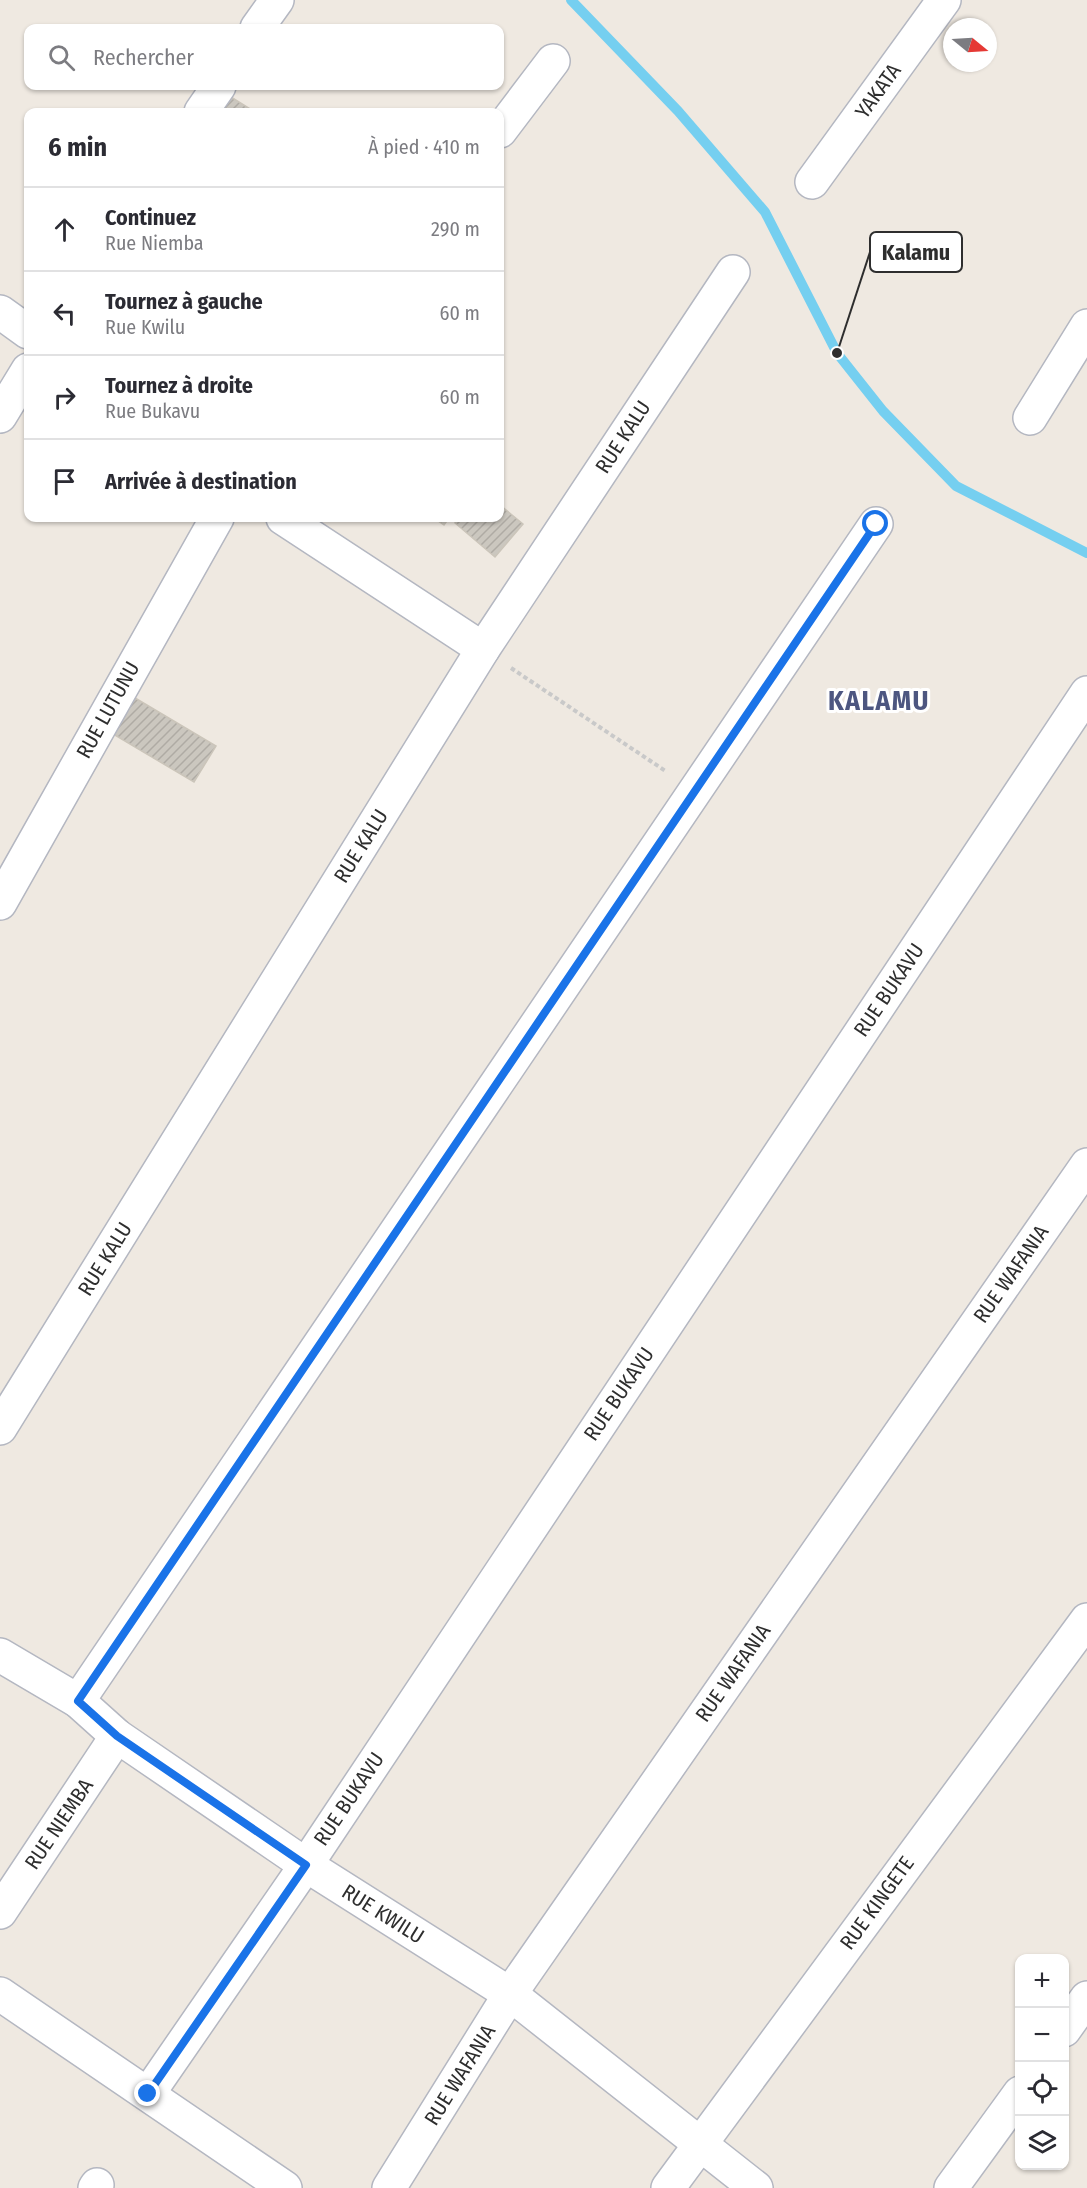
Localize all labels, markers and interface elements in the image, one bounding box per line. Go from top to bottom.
north arrow [943,18,997,72]
search box [24,24,504,90]
icon: search [45,41,78,74]
text: Rechercher [93,44,194,71]
street label: YAKATA [849,59,907,123]
text: 6 min [48,132,107,163]
text: À pied · 410 m [368,135,480,159]
text: Continuez [105,204,196,231]
icon: ahead [48,213,81,246]
text: 290 m [431,217,480,241]
text: Rue Niemba [105,231,204,255]
callout: Kalamu [870,232,962,272]
text: Kalamu [882,239,950,266]
text: Tournez à gauche [105,288,263,315]
icon: left [48,297,81,330]
text: 60 m [440,301,480,325]
text: Rue Kwilu [105,315,185,339]
text: Tournez à droite [105,372,253,399]
icon: right [48,381,81,414]
text: 60 m [440,385,480,409]
street label: RUE KALU [590,396,656,478]
text: Rue Bukavu [105,399,200,423]
icon: arrive [48,465,81,498]
text: Arrivée à destination [105,468,297,495]
route start [862,510,888,536]
street label: RUE LUTUNU [71,657,145,763]
district label: KALAMU [828,685,930,717]
street label: RUE KALU [328,804,394,888]
street label: RUE BUKAVU [848,938,930,1042]
street label: RUE KALU [72,1217,138,1301]
street label: RUE WAFANIA [968,1220,1054,1328]
street label: RUE BUKAVU [578,1342,660,1446]
street label: RUE WAFANIA [690,1619,776,1727]
street label: RUE BUKAVU [308,1747,390,1851]
street label: RUE NIEMBA [19,1774,99,1874]
street label: RUE KINGETE [834,1851,920,1955]
street label: RUE KWILU [337,1879,429,1949]
map controls [1015,1954,1069,2170]
button: + [1015,1954,1069,2008]
button: − [1015,2008,1069,2062]
street label: RUE WAFANIA [419,2020,501,2130]
button: locate [1015,2062,1069,2116]
route end [134,2080,160,2106]
button: layers [1015,2116,1069,2170]

